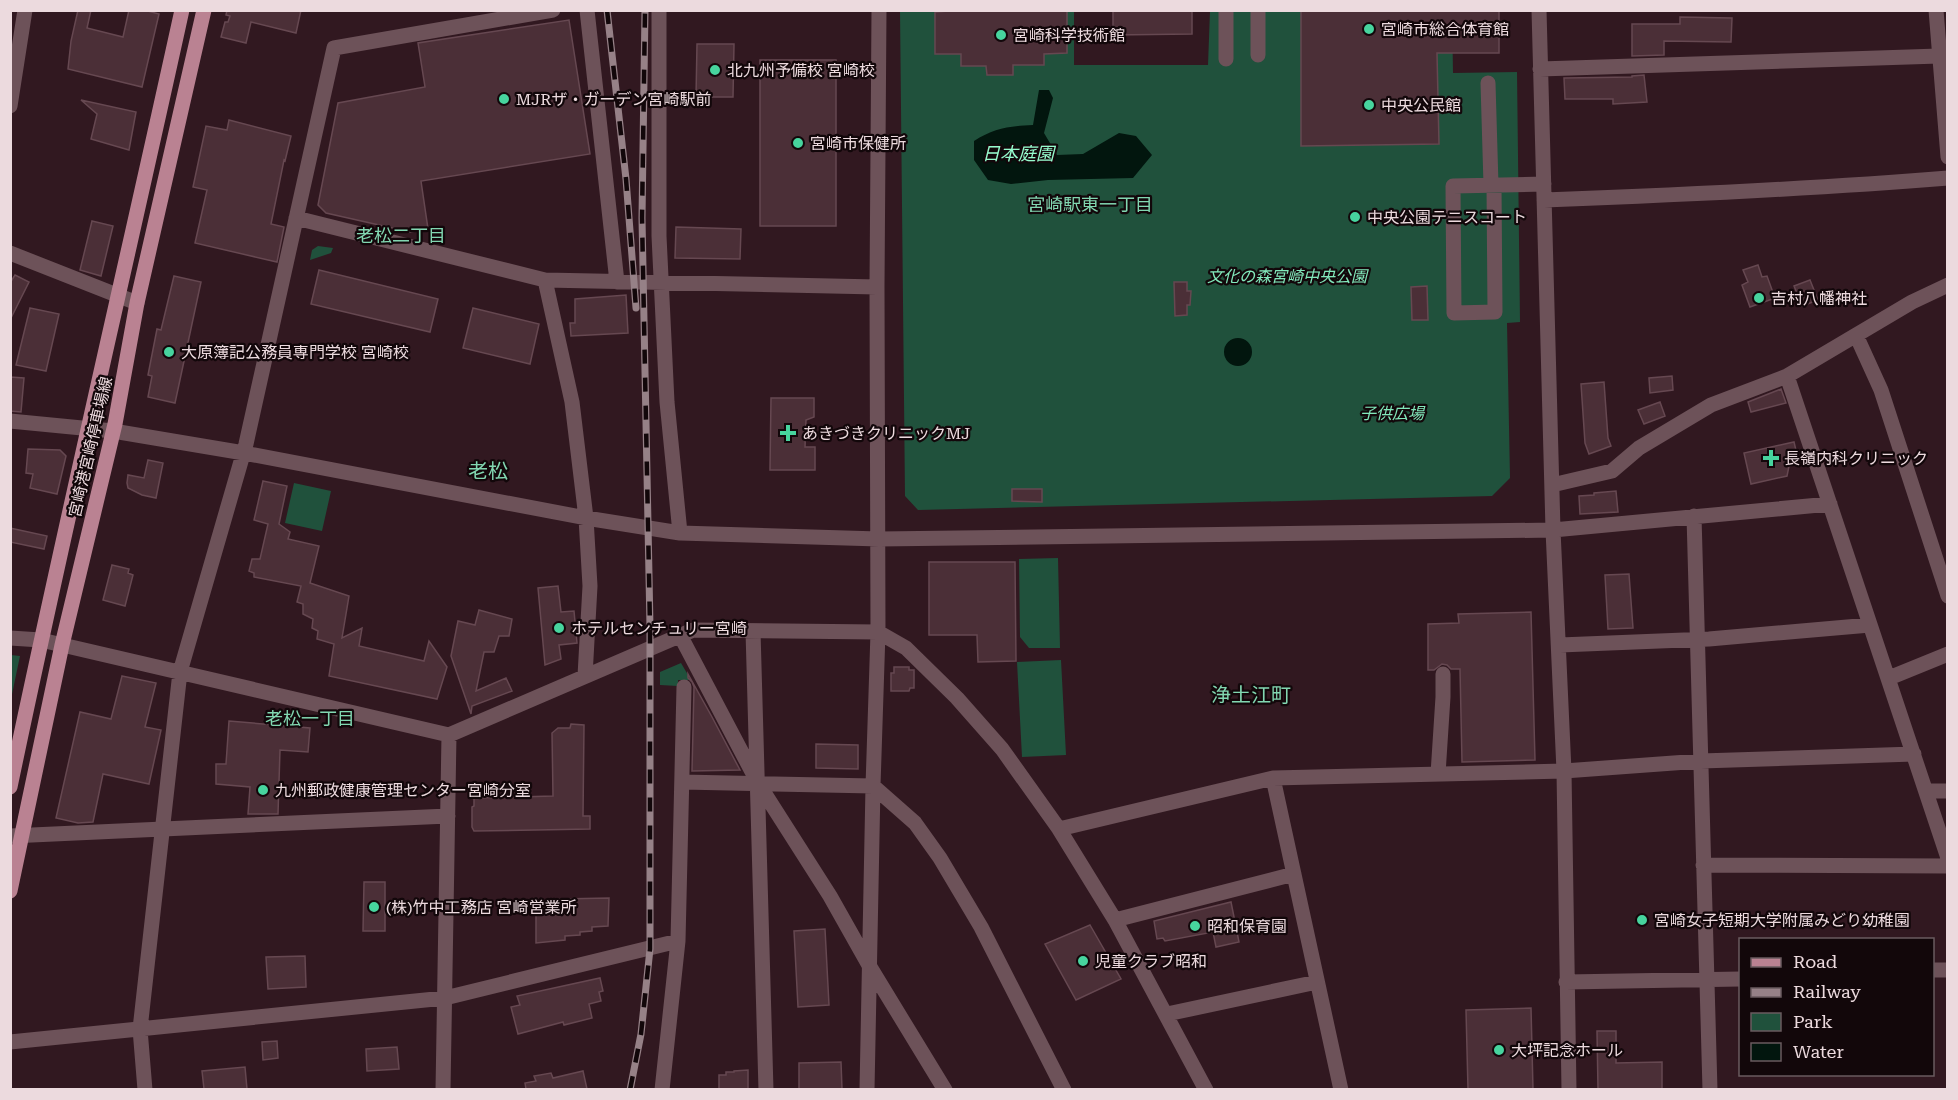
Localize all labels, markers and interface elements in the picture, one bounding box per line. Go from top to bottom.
place label: 宮崎市総合体育館 [1381,20,1509,39]
marker: 宮崎市総合体育館 [1362,22,1376,36]
place label: 宮崎科学技術館 [1013,26,1125,45]
marker: 宮崎科学技術館 [994,28,1008,42]
place label: 北九州予備校 宮崎校 [727,61,875,80]
marker: 北九州予備校 宮崎校 [708,63,722,77]
place label: MJRザ・ガーデン宮崎駅前 [516,90,711,109]
marker: MJRザ・ガーデン宮崎駅前 [497,92,511,106]
place label: 中央公民館 [1381,96,1461,115]
marker: 中央公民館 [1362,98,1376,112]
place label: 宮崎市保健所 [810,134,906,153]
marker: 宮崎市保健所 [791,136,805,150]
water label: 日本庭園 [982,143,1057,164]
district label: 宮崎駅東一丁目 [1027,194,1153,215]
place label: 中央公園テニスコート [1367,208,1527,227]
marker: 中央公園テニスコート [1348,210,1362,224]
district label: 老松二丁目 [356,225,446,246]
park label: 文化の森宮崎中央公園 [1207,267,1369,286]
place label: 吉村八幡神社 [1771,289,1867,308]
marker: 吉村八幡神社 [1752,291,1766,305]
place label: 大原簿記公務員専門学校 宮崎校 [181,343,409,362]
marker: 大原簿記公務員専門学校 宮崎校 [162,345,176,359]
street label: 宮崎港宮崎停車場線 [65,375,116,519]
park label: 子供広場 [1360,404,1426,423]
marker: あきづきクリニックMJ [779,424,797,442]
place label: あきづきクリニックMJ [802,424,970,443]
marker: 長嶺内科クリニック [1762,449,1780,467]
place label: 長嶺内科クリニック [1784,449,1928,468]
district label: 老松 [468,459,508,483]
place label: ホテルセンチュリー宮崎 [571,619,747,638]
marker: ホテルセンチュリー宮崎 [552,621,566,635]
district label: 浄土江町 [1211,683,1291,707]
district label: 老松一丁目 [265,708,355,729]
place label: 九州郵政健康管理センター宮崎分室 [275,781,531,800]
marker: 九州郵政健康管理センター宮崎分室 [256,783,270,797]
place label: (株)竹中工務店 宮崎営業所 [386,898,577,917]
marker: (株)竹中工務店 宮崎営業所 [367,900,381,914]
place label: 宮崎女子短期大学附属みどり幼稚園 [1654,911,1910,930]
marker: 宮崎女子短期大学附属みどり幼稚園 [1635,913,1649,927]
place label: 昭和保育園 [1207,917,1287,936]
marker: 昭和保育園 [1188,919,1202,933]
legend [1739,938,1934,1076]
text: Road [1793,951,1838,972]
place label: 児童クラブ昭和 [1095,952,1207,971]
marker: 児童クラブ昭和 [1076,954,1090,968]
text: Railway [1793,981,1861,1002]
text: Park [1793,1011,1833,1032]
place label: 大坪記念ホール [1511,1041,1623,1060]
text: Water [1793,1041,1844,1062]
marker: 大坪記念ホール [1492,1043,1506,1057]

